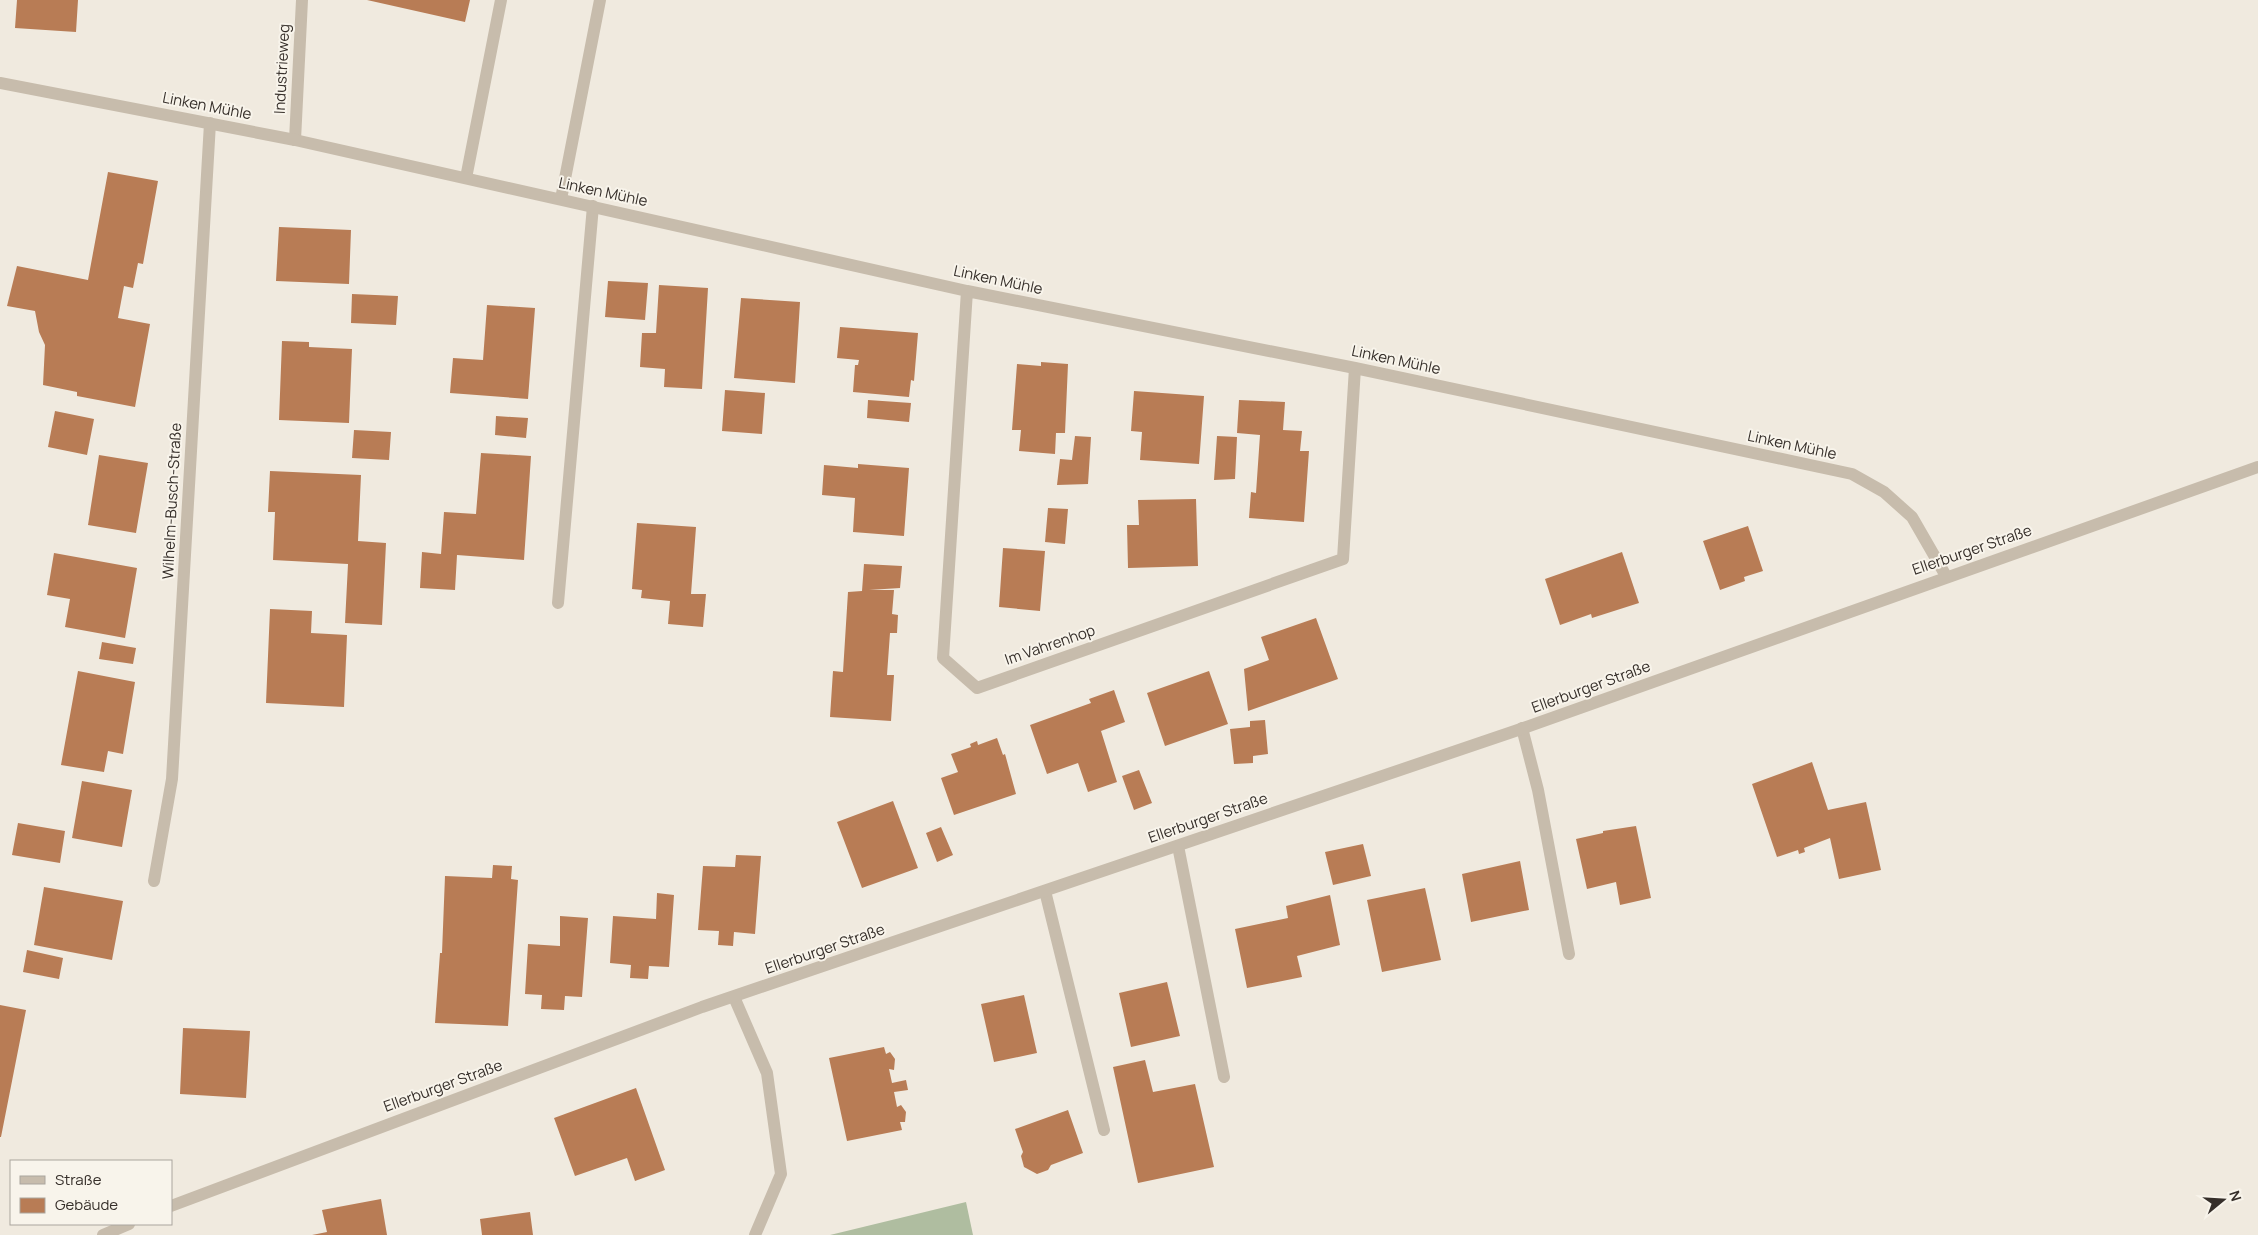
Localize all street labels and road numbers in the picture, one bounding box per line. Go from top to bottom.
street label: Industrieweg [269,23,294,115]
street label: Linken Mühle [161,87,254,124]
street label: Linken Mühle [557,172,650,211]
street label: Linken Mühle [952,260,1045,299]
street label: Linken Mühle [1350,340,1443,379]
street label: Wilhelm-Busch-Straße [157,422,186,580]
street label: Linken Mühle [1746,425,1839,464]
street label: Ellerburger Straße [1909,519,2035,580]
street label: Im Vahrenhop [1002,619,1098,670]
street label: Ellerburger Straße [1528,655,1653,718]
street label: Ellerburger Straße [1145,787,1271,848]
street label: Ellerburger Straße [762,918,888,979]
street label: Ellerburger Straße [380,1054,505,1117]

